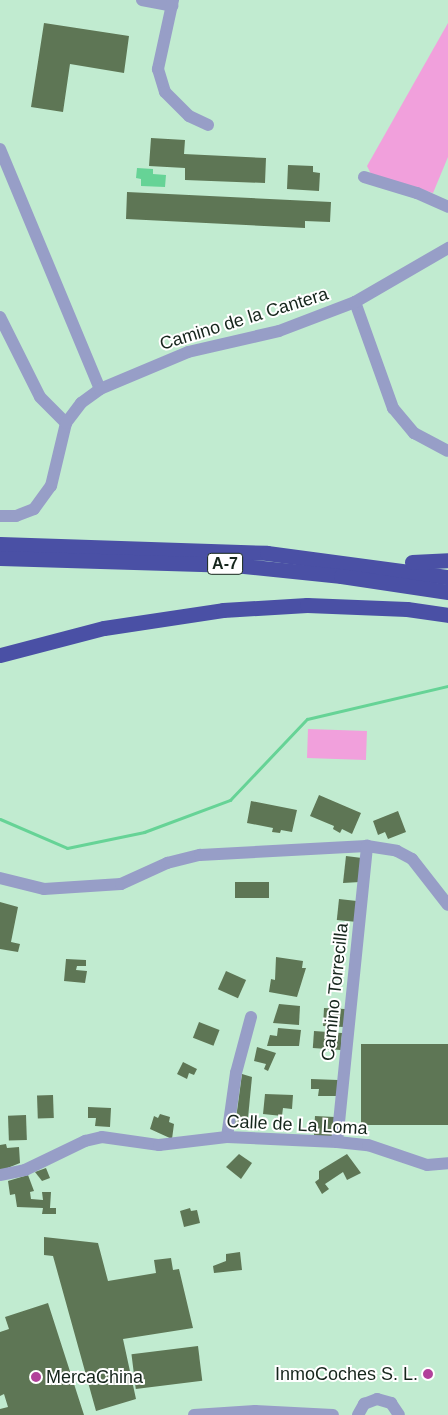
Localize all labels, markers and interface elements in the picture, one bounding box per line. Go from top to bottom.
street label: Camino de la Cantera [157,283,331,355]
road number: A-7 [206,550,244,578]
street label: Camino Torrecilla [317,922,353,1062]
street label: Calle de La Loma [226,1111,368,1139]
place label: InmoCoches S. L. [275,1363,418,1385]
place label: MercaChina [46,1366,143,1388]
marker: InmoCoches S. L. [422,1368,434,1380]
marker: MercaChina [30,1371,42,1383]

